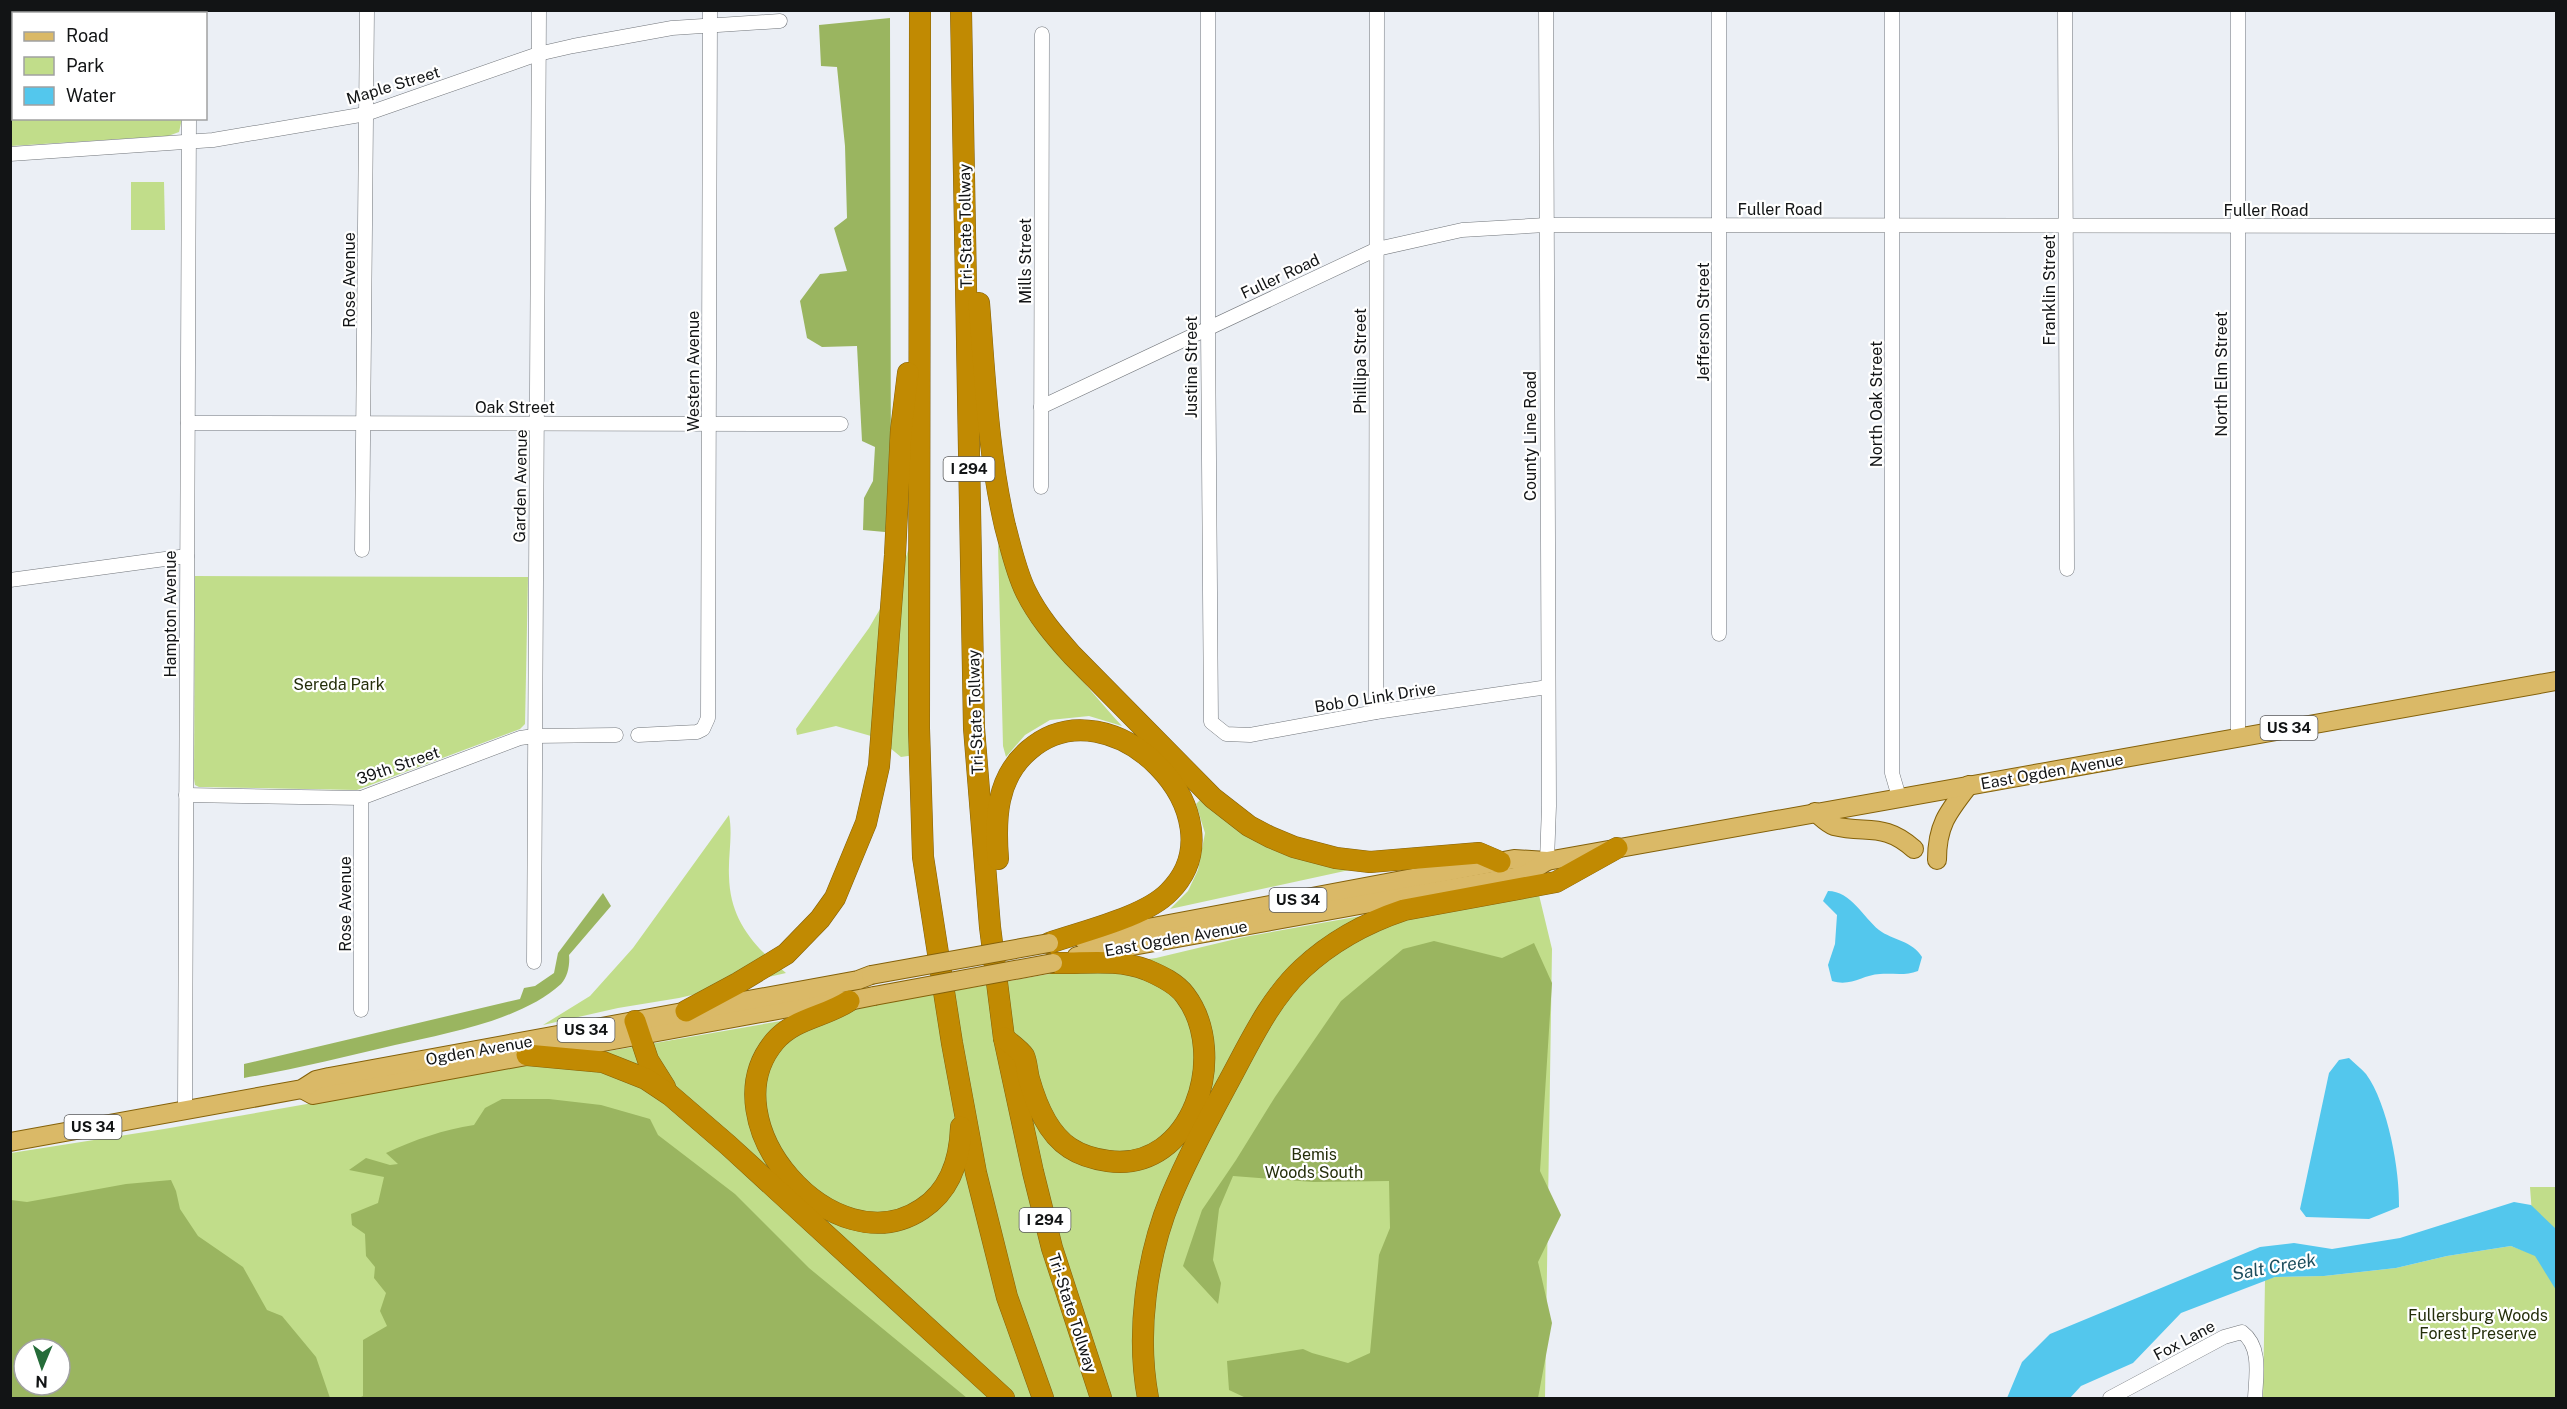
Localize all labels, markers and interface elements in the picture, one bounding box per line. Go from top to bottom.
legend [12,12,207,120]
text: Road [66,25,109,46]
text: Park [66,55,104,76]
street label: Maple Street [344,62,442,109]
text: Water [66,85,116,106]
street label: Tri-State Tollway [955,163,976,289]
street label: Fuller Road [1738,200,1822,219]
street label: Fuller Road [2224,201,2308,220]
street label: Mills Street [1016,218,1035,304]
street label: Rose Avenue [340,232,359,328]
street label: Franklin Street [2040,234,2059,346]
street label: Fuller Road [1238,250,1323,303]
street label: Jefferson Street [1694,262,1713,382]
street label: Phillipa Street [1351,308,1370,414]
street label: Western Avenue [684,311,703,431]
street label: North Elm Street [2212,311,2231,437]
street label: Justina Street [1182,316,1201,418]
street label: North Oak Street [1867,341,1886,467]
street label: County Line Road [1521,371,1540,501]
street label: Oak Street [475,398,555,417]
street label: Garden Avenue [510,429,531,543]
road number: I 294 [944,457,994,481]
street label: Hampton Avenue [161,550,180,678]
street label: Tri-State Tollway [964,649,987,775]
park label: Sereda Park [293,675,385,694]
street label: Bob O Link Drive [1313,679,1437,716]
road number: US 34 [2260,716,2318,740]
street label: 39th Street [354,742,442,788]
street label: East Ogden Avenue [1979,750,2125,793]
street label: Rose Avenue [336,856,355,952]
road number: US 34 [1270,888,1326,912]
street label: East Ogden Avenue [1103,917,1249,960]
road number: US 34 [558,1018,614,1042]
street label: Ogden Avenue [424,1032,534,1069]
road number: US 34 [64,1115,122,1139]
park label: Bemis Woods South [1265,1145,1363,1182]
road number: I 294 [1020,1208,1070,1232]
water label: Salt Creek [2230,1249,2318,1284]
street label: Tri-State Tollway [1044,1251,1101,1376]
park label: Fullersburg Woods Forest Preserve [2408,1306,2548,1343]
street label: Fox Lane [2150,1316,2218,1365]
north arrow [12,1337,72,1397]
text: N [35,1372,48,1391]

